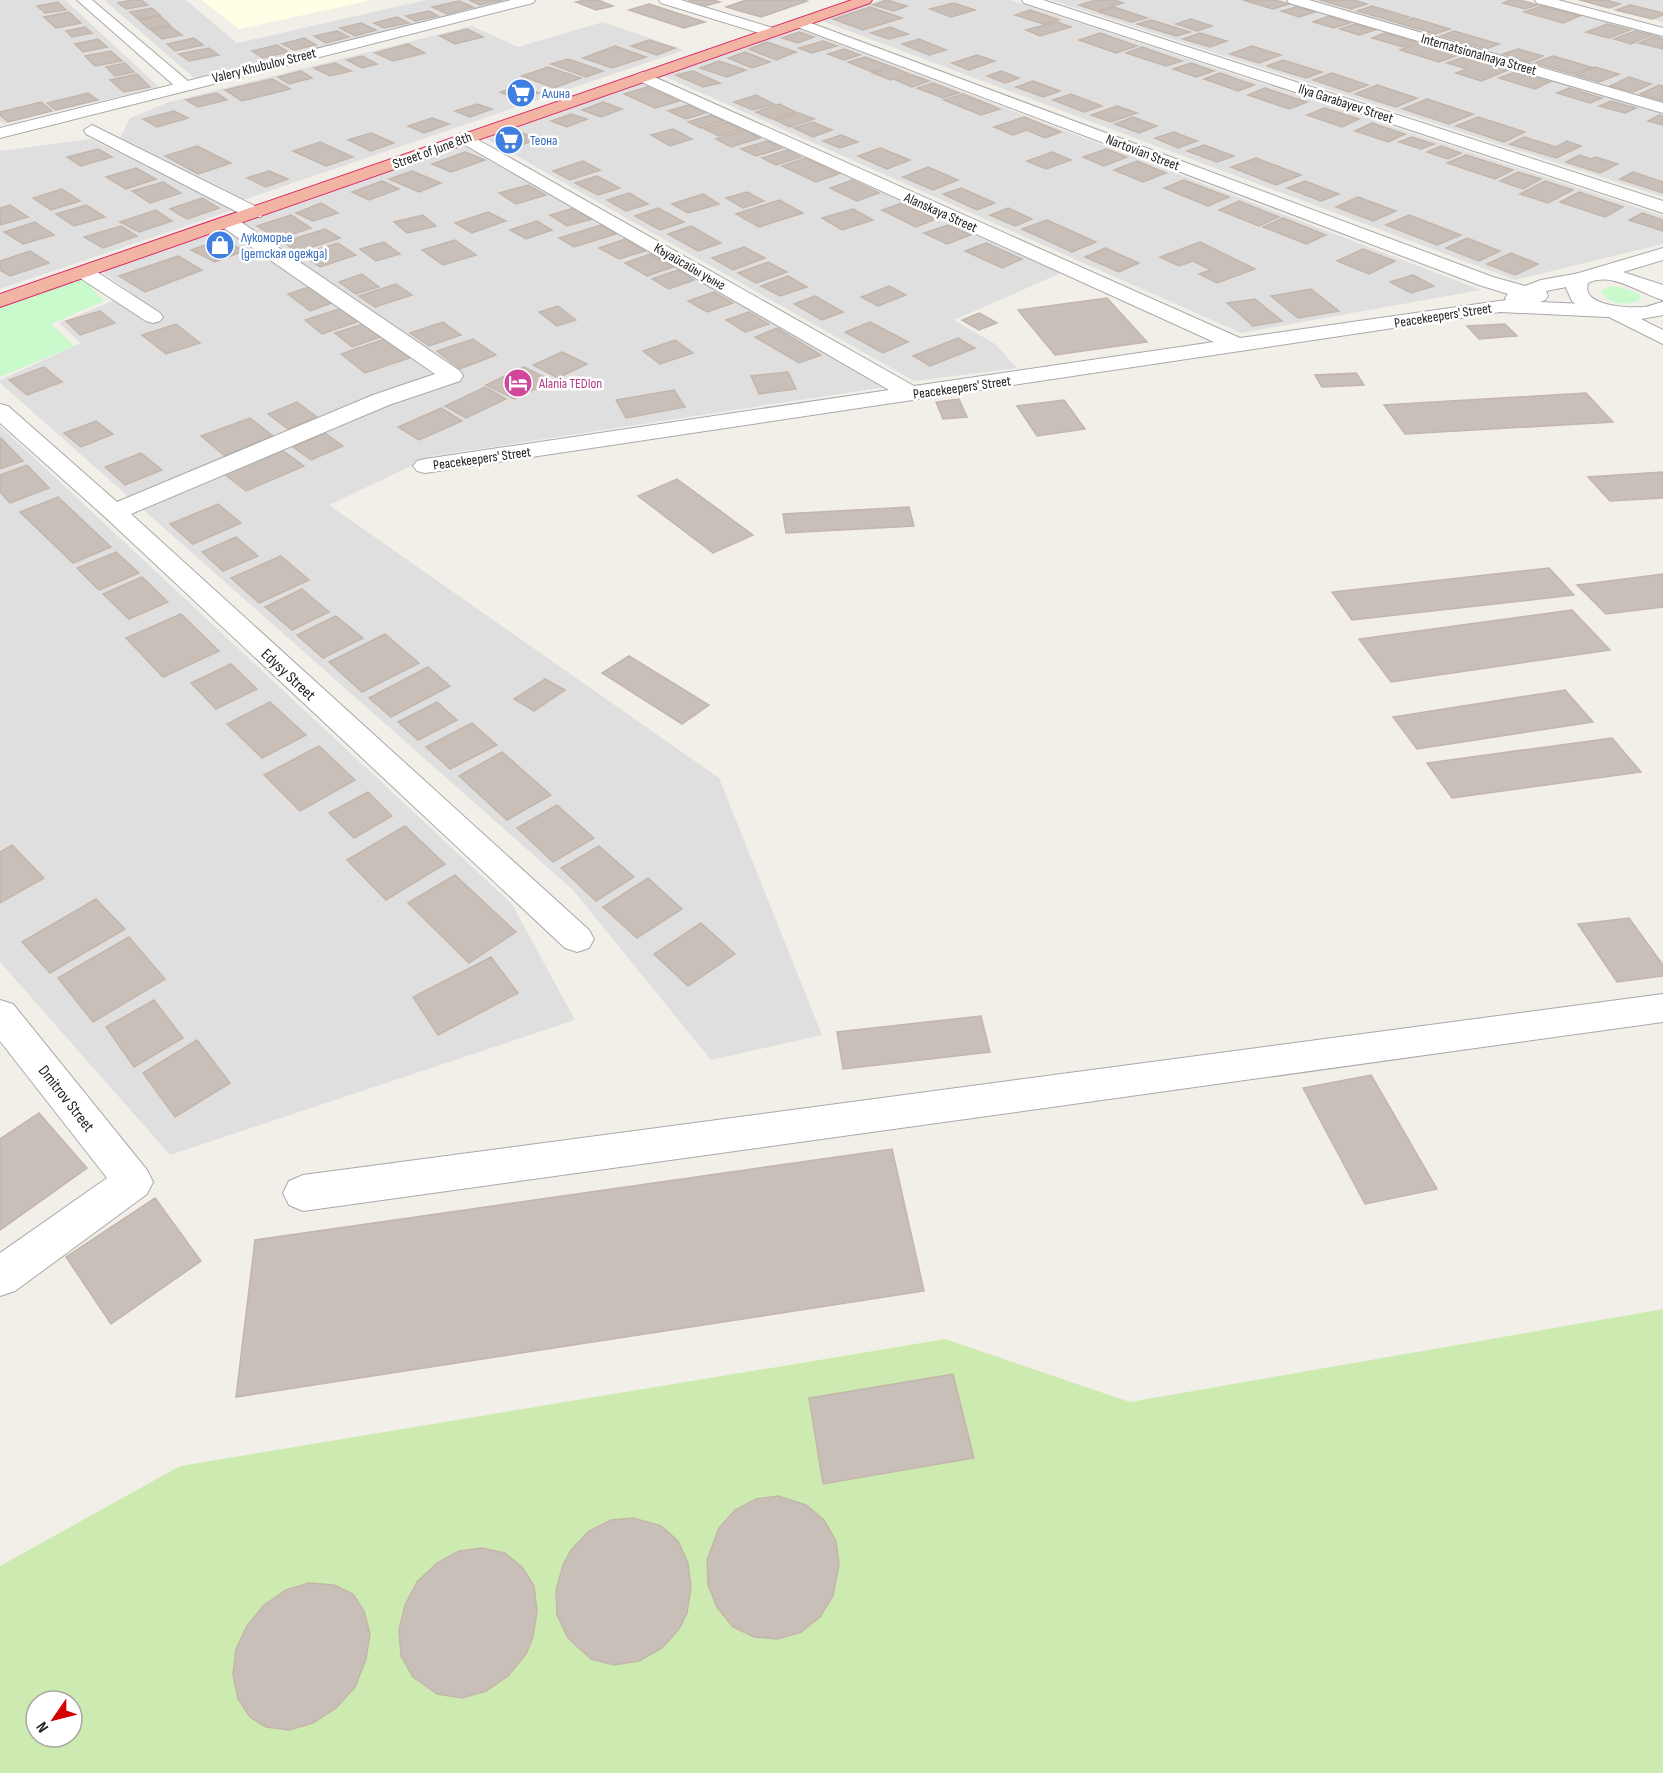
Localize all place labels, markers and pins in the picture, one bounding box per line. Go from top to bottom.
supermarket icon: Алина [505,77,537,109]
place label: Алина [541,85,570,102]
supermarket icon: Теона [493,124,525,156]
place label: Теона [530,132,557,149]
shop icon: Лукоморье (детская одежда) [204,229,236,261]
place label: Лукоморье (детская одежда) [240,229,327,262]
hotel icon: Alania ТEDIon [502,367,534,399]
place label: Alania ТEDIon [538,375,602,392]

